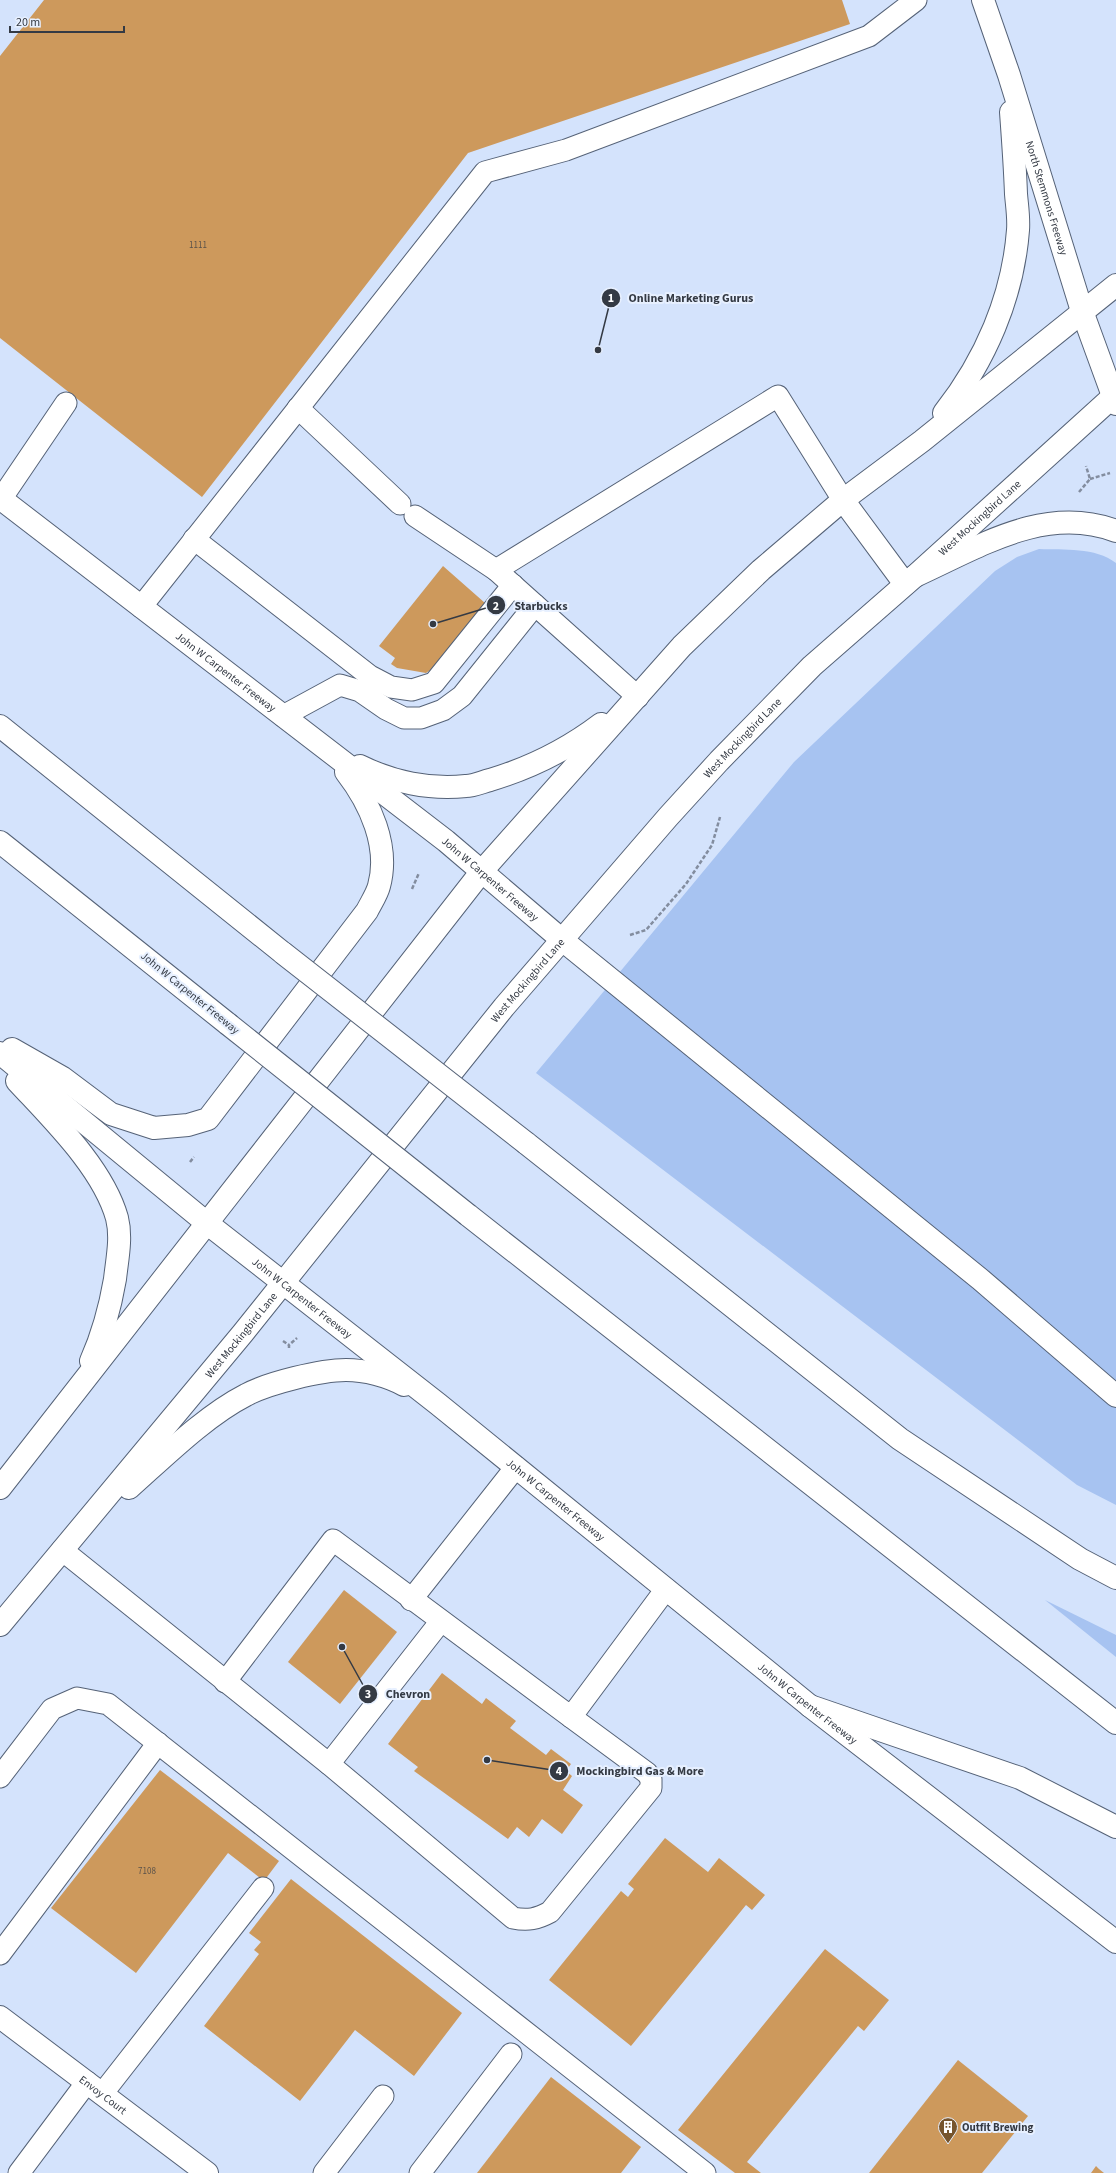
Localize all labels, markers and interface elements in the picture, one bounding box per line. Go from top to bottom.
scale bar [10,8,124,34]
text: 20 m [16,14,40,31]
street label: North Stemmons Freeway [1022,139,1072,257]
house number: 1111 [189,239,207,252]
callout: Online Marketing Gurus [601,286,762,310]
text: 1 [608,290,614,307]
text: Online Marketing Gurus [629,290,753,307]
street label: West Mockingbird Lane [935,476,1024,559]
callout: Starbucks [486,593,575,617]
text: 2 [493,598,499,615]
text: Starbucks [515,598,568,615]
street label: John W Carpenter Freeway [173,628,279,715]
street label: West Mockingbird Lane [700,694,785,781]
street label: John W Carpenter Freeway [439,833,542,924]
street label: West Mockingbird Lane [487,935,568,1026]
street label: John W Carpenter Freeway [138,948,242,1038]
street label: John W Carpenter Freeway [249,1254,355,1342]
street label: West Mockingbird Lane [201,1289,281,1381]
street label: John W Carpenter Freeway [503,1455,608,1544]
street label: John W Carpenter Freeway [755,1659,861,1747]
callout: Chevron [358,1682,439,1706]
text: 3 [365,1686,371,1703]
text: Chevron [386,1686,430,1703]
callout: Mockingbird Gas & More [549,1759,712,1783]
text: 4 [556,1763,563,1780]
text: Mockingbird Gas & More [576,1763,704,1780]
house number: 7108 [138,1865,156,1878]
street label: Envoy Court [76,2072,130,2118]
building icon: Outfit Brewing [937,2116,959,2144]
place label: Outfit Brewing [962,2120,1033,2135]

